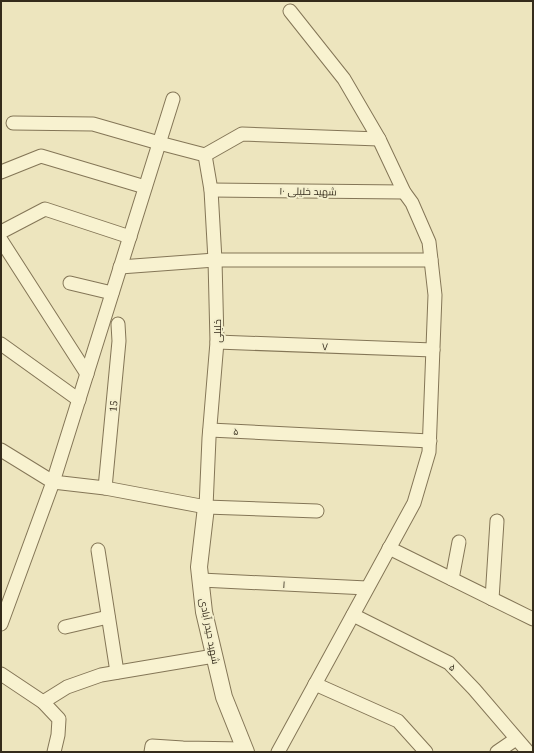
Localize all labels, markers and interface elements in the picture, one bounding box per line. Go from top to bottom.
street label: شهید خلیلی ۱۰ [279,183,337,199]
street label: خلیلی [210,319,224,343]
street label: ۷ [322,339,328,353]
street label: 15 [106,400,120,412]
street label: ۵ [233,424,239,438]
street label: ۱ [282,577,286,591]
street label: شهید حیدر آبادی [197,597,223,665]
street label: ۵ [446,660,460,674]

